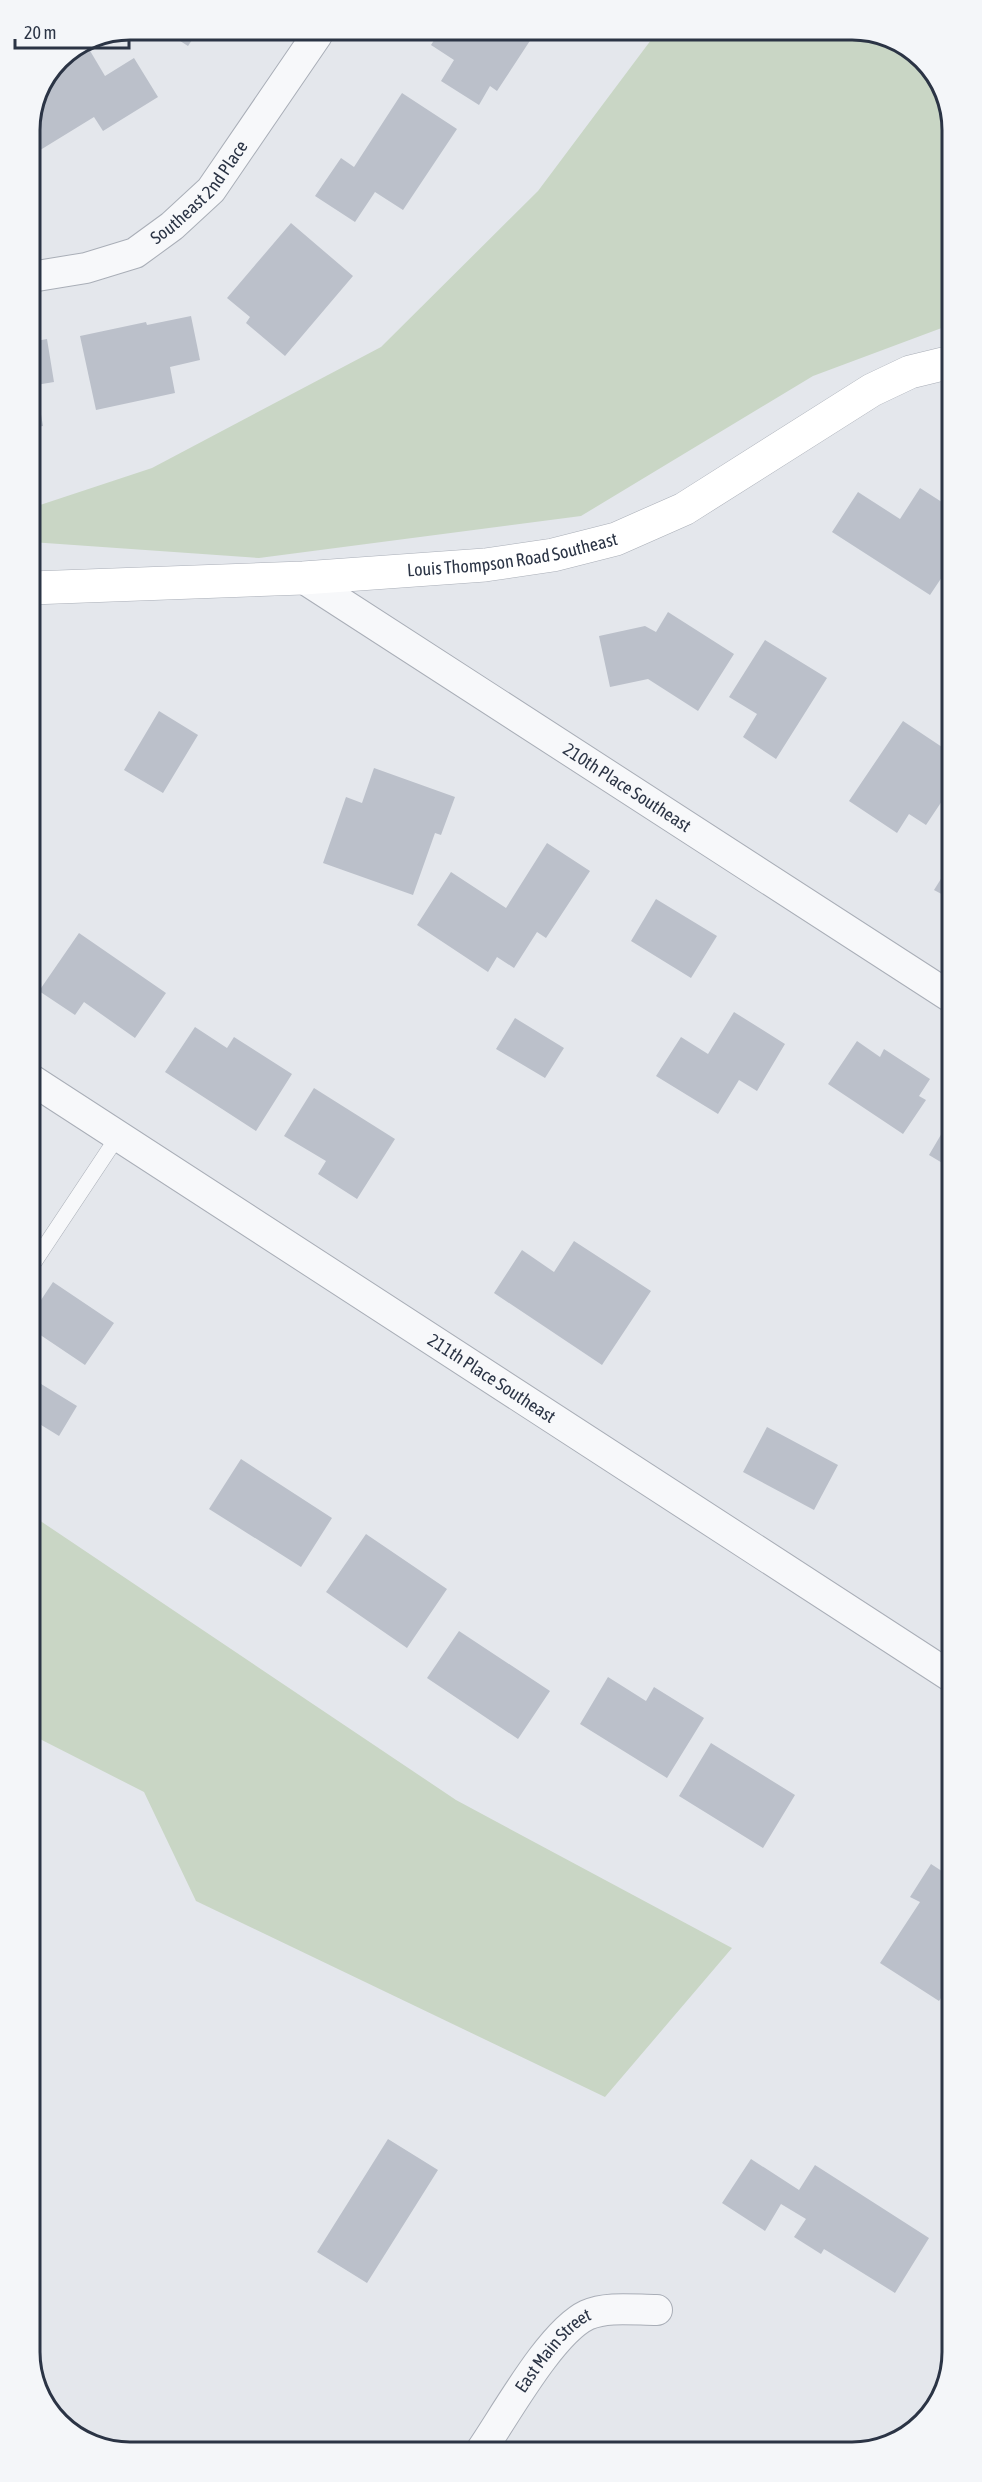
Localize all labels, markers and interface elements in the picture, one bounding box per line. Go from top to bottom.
scale bar [15,12,129,50]
text: 20 m [24,22,56,43]
street label: Southeast 2nd Place [146,136,252,248]
street label: Louis Thompson Road Southeast [406,528,620,581]
street label: 210th Place Southeast [560,738,695,836]
street label: 211th Place Southeast [424,1329,560,1427]
street label: East Main Street [510,2304,594,2396]

